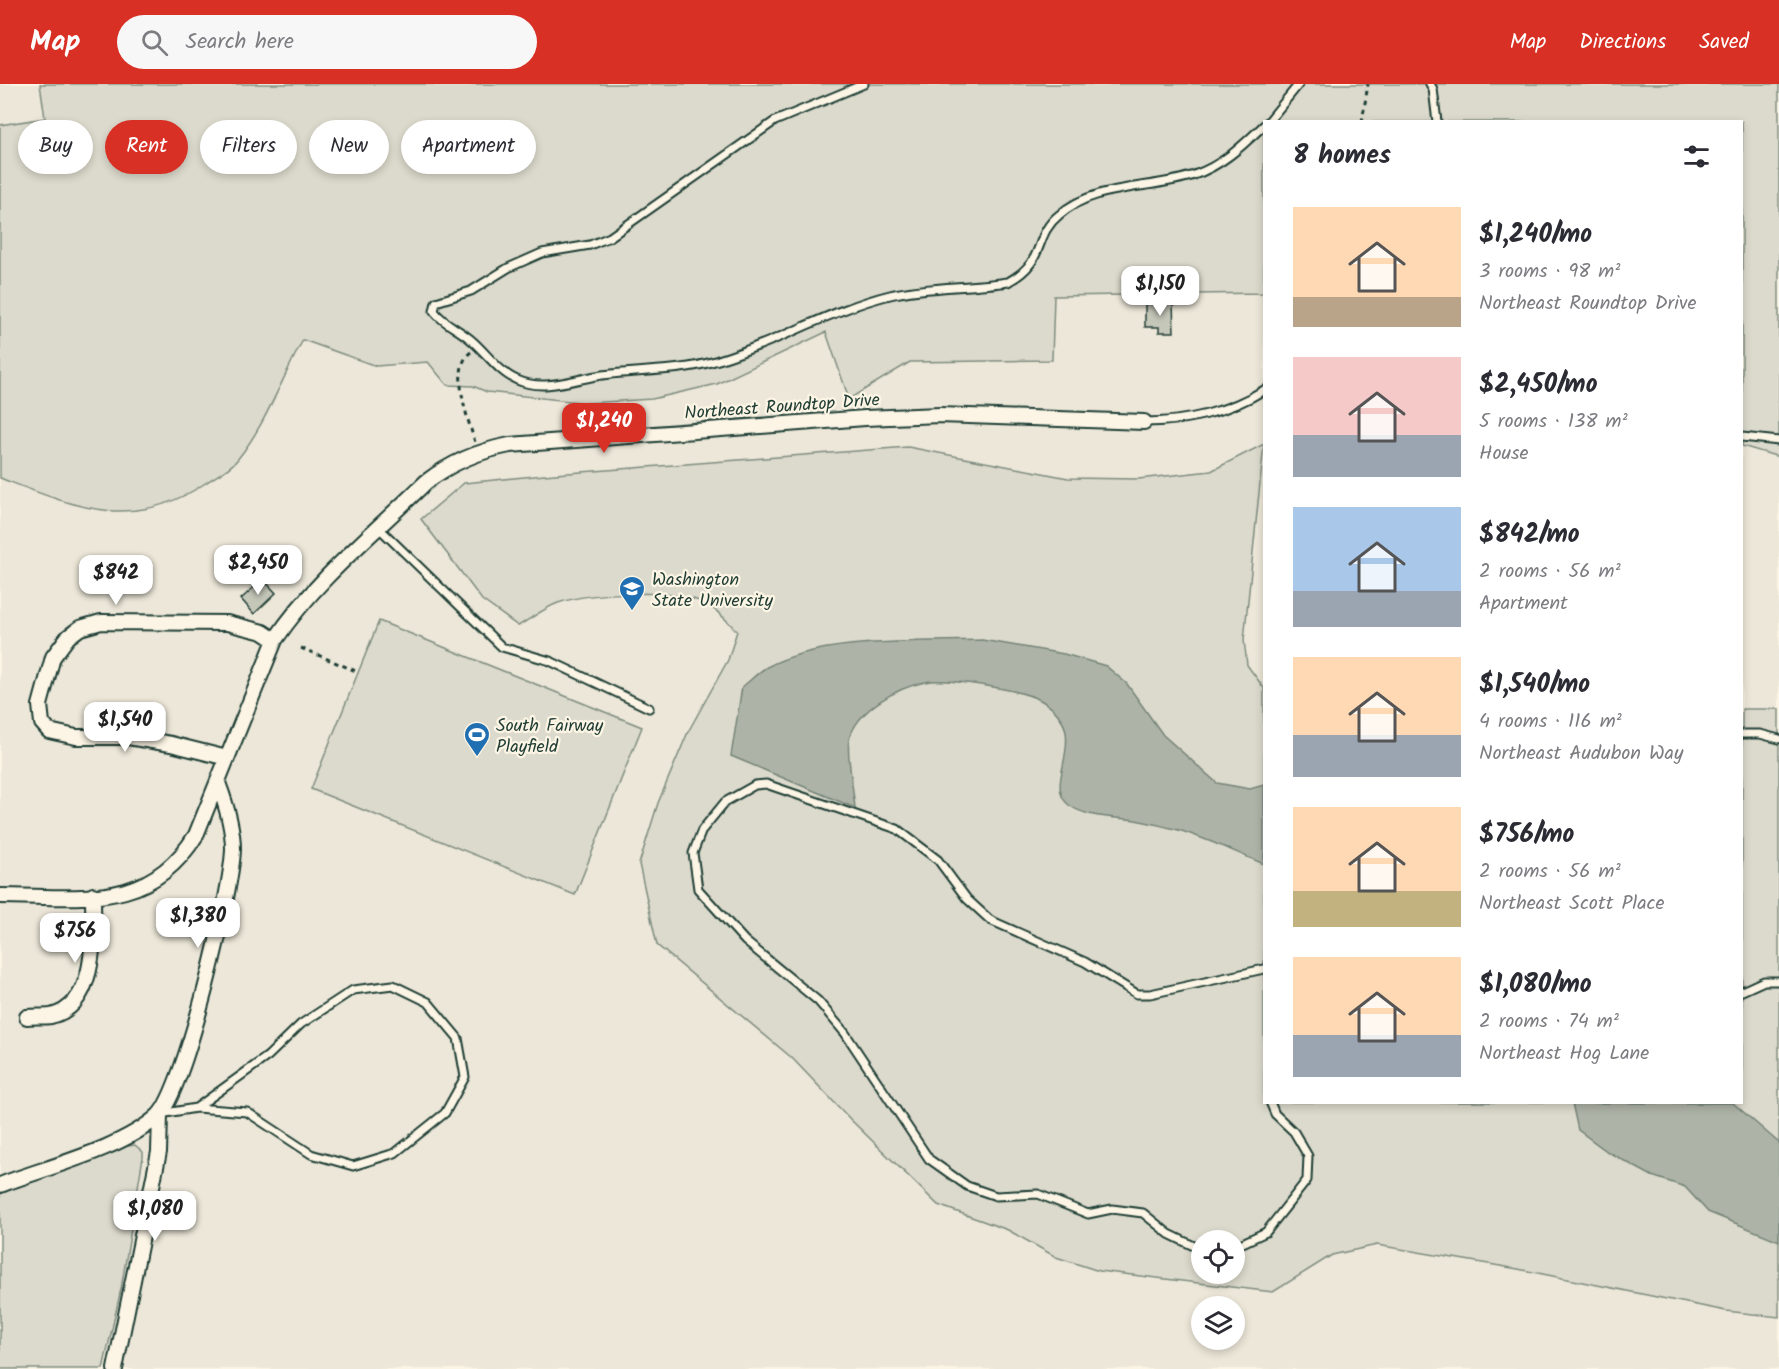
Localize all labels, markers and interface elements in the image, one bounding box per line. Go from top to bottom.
search box [117,15,537,69]
text: Map [30,20,81,65]
text: Search here [186,25,294,60]
icon: search [138,26,171,59]
text: Map [1510,26,1546,59]
text: Directions [1579,26,1666,59]
text: Saved [1699,26,1749,59]
chip: Buy [18,120,93,174]
chip: Rent [105,120,188,174]
chip: Filters [200,120,297,174]
chip: New [309,120,389,174]
chip: Apartment [401,120,536,174]
text: 8 homes [1293,135,1391,177]
icon: filters [1680,140,1713,173]
text: $1,240/mo [1479,214,1592,256]
icon: home [1341,231,1413,303]
text: 3 rooms · 98 m² [1479,256,1620,288]
pin: $1,150 [1111,266,1209,317]
text: $1,150 [1135,269,1185,301]
text: Northeast Roundtop Drive [1479,288,1696,320]
text: $2,450/mo [1479,364,1598,406]
icon: home [1341,381,1413,453]
street label: Northeast Roundtop Drive [683,386,881,429]
pin: $1,240 [555,403,653,454]
text: $1,240 [576,406,632,438]
text: 5 rooms · 138 m² [1479,406,1628,438]
text: House [1479,438,1529,470]
text: $842/mo [1479,514,1580,556]
icon: home [1341,531,1413,603]
pin: $2,450 [209,545,307,596]
text: $2,450 [228,548,288,580]
pin: $842 [80,555,152,606]
text: 2 rooms · 56 m² [1479,556,1621,588]
text: $842 [93,558,139,590]
place label: Washington State University [652,566,773,616]
school or university icon: Washington State University [617,574,647,612]
text: Apartment [1479,588,1568,620]
text: $1,540/mo [1479,664,1590,706]
icon: home [1341,681,1413,753]
pin: $1,540 [76,702,174,753]
text: $1,540 [98,705,152,737]
text: 4 rooms · 116 m² [1479,706,1622,738]
place label: South Fairway Playfield [496,712,604,762]
sports icon: South Fairway Playfield [462,720,492,758]
text: Northeast Audubon Way [1479,738,1683,770]
text: $756/mo [1479,814,1574,856]
icon: home [1341,831,1413,903]
text: 2 rooms · 56 m² [1479,856,1621,888]
text: Northeast Scott Place [1479,888,1664,920]
pin: $1,380 [149,898,247,949]
text: $1,380 [170,901,226,933]
pin: $756 [39,913,111,964]
text: $756 [54,916,96,948]
text: $1,080/mo [1479,964,1592,1006]
icon: home [1341,981,1413,1053]
text: 2 rooms · 74 m² [1479,1006,1619,1038]
text: Northeast Hog Lane [1479,1038,1649,1070]
pin: $1,080 [106,1191,204,1242]
text: $1,080 [127,1194,183,1226]
map controls [1191,1230,1245,1350]
button: locate [1191,1230,1245,1284]
button: layers [1191,1296,1245,1350]

